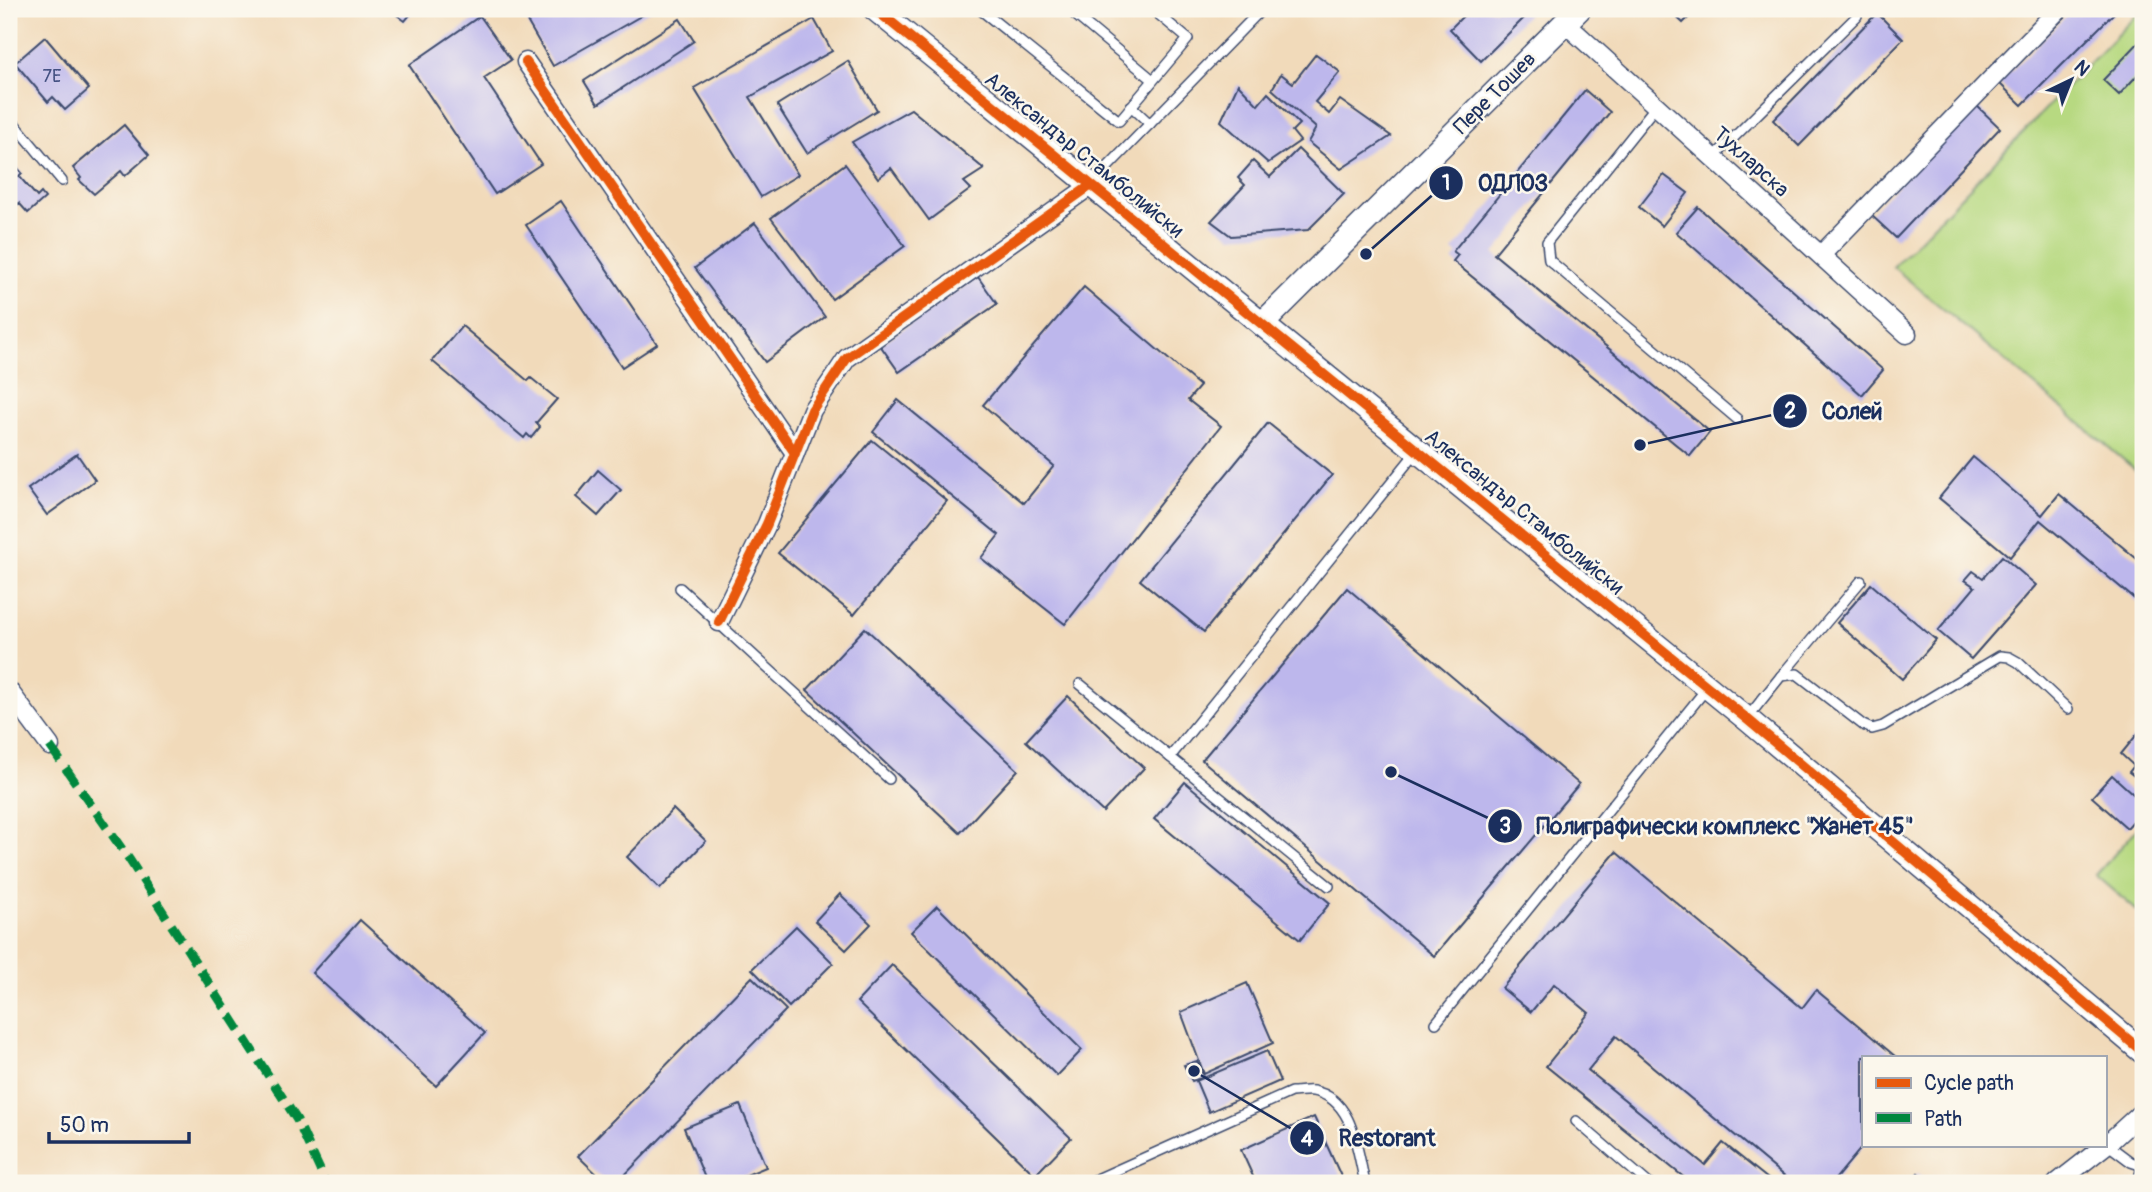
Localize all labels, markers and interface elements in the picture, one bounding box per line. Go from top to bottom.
street label: Пере Тошев [1448,46,1542,140]
north arrow [2036,46,2106,116]
text: N [2069,55,2095,82]
house number: 7Е [43,65,61,88]
street label: Александър Стамболийски [979,66,1189,244]
street label: Тухларска [1707,121,1795,203]
callout: ОДЛОЗ [1429,161,1562,205]
text: ОДЛОЗ [1478,169,1548,198]
text: 1 [1442,170,1450,197]
callout: Солей [1772,389,1896,433]
text: Солей [1821,397,1883,426]
text: 2 [1784,398,1796,425]
street label: Александър Стамболийски [1419,423,1629,601]
callout: Полиграфически комплекс "Жанет 45" [1487,804,1928,848]
text: Полиграфически комплекс "Жанет 45" [1536,812,1914,841]
text: 3 [1499,813,1511,840]
legend [1862,1056,2106,1146]
text: Cycle path [1924,1070,2014,1097]
scale bar [49,1101,189,1145]
text: Path [1924,1106,1962,1133]
text: 50 m [60,1112,109,1139]
callout: Restorant [1289,1116,1449,1160]
text: Restorant [1339,1124,1436,1153]
text: 4 [1301,1126,1314,1153]

